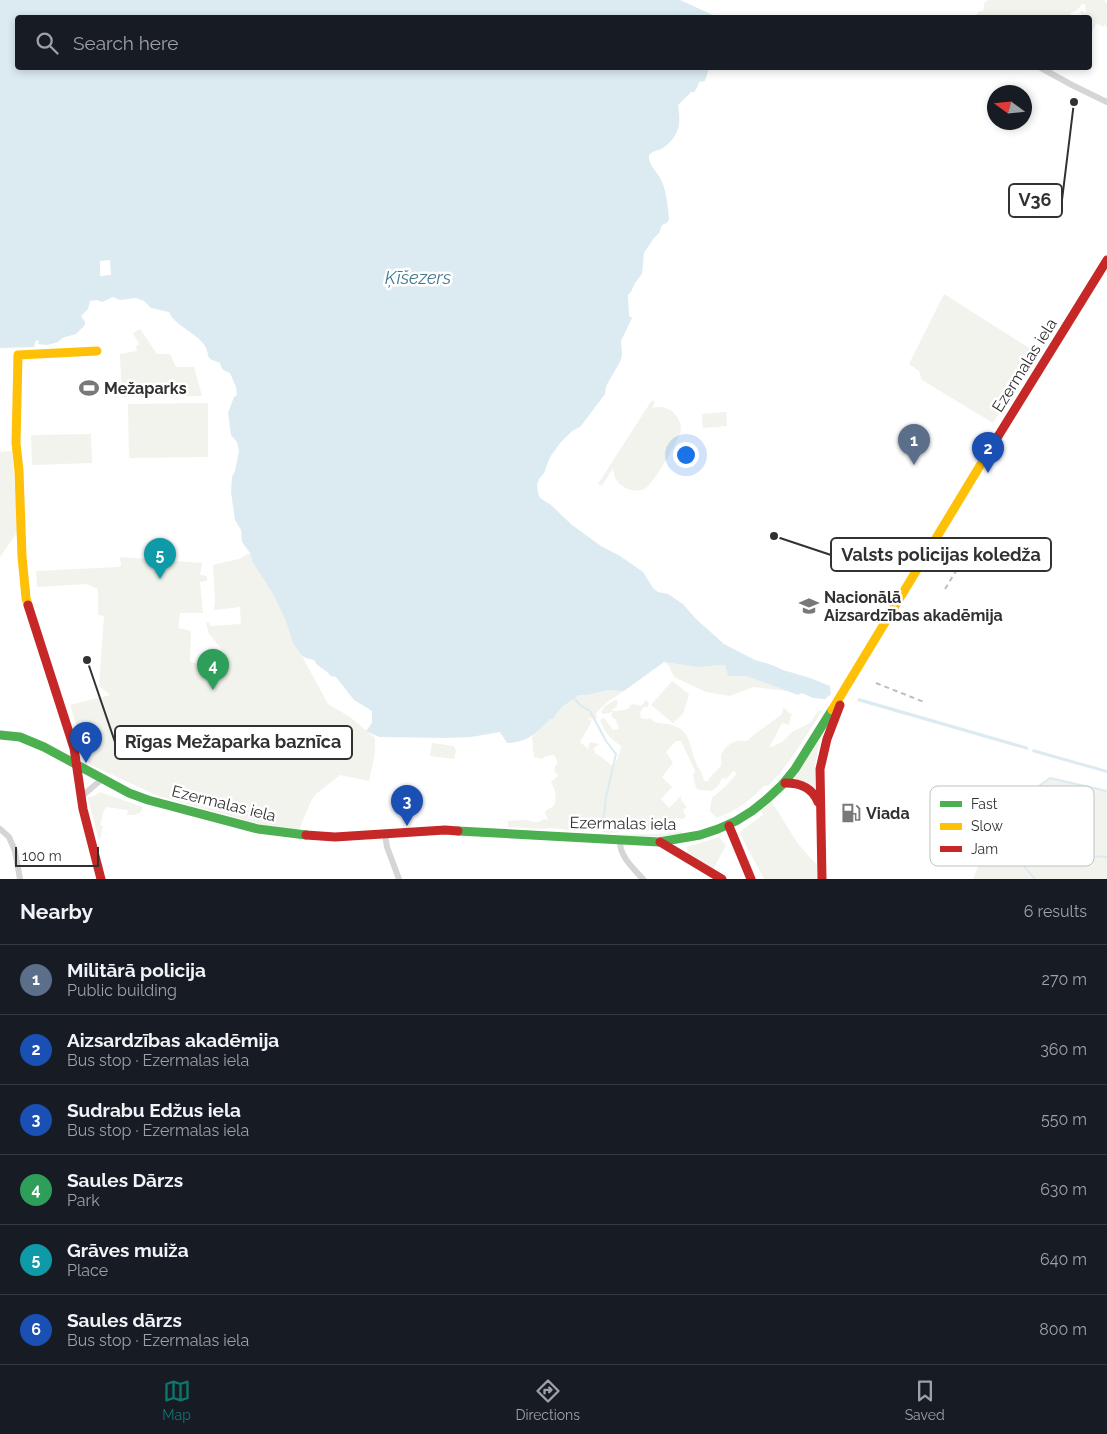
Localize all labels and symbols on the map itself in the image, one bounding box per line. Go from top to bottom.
north arrow [987,85,1032,130]
callout: V36 [1009,184,1062,217]
text: V36 [1019,189,1051,210]
water label: Ķīšezers [385,267,452,288]
street label: Ezermalas iela [988,315,1061,416]
sports icon: Mežaparks [78,377,100,399]
place label: Mežaparks [104,379,187,398]
pin: 1 [898,424,930,465]
pin: 2 [972,432,1004,473]
your location [673,442,699,468]
pin: 5 [144,538,176,579]
callout: Valsts policijas koledža [831,538,1051,571]
text: Valsts policijas koledža [841,544,1041,565]
place label: Nacionālā Aizsardzības akadēmija [824,588,1003,625]
school or university icon: Nacionālā Aizsardzības akadēmija [798,595,820,617]
pin: 4 [197,649,229,690]
pin: 6 [70,722,102,763]
callout: Rīgas Mežaparka baznīca [115,726,352,759]
text: Rīgas Mežaparka baznīca [125,731,341,752]
street label: Ezermalas iela [170,781,278,826]
pin: 3 [391,785,423,826]
legend [930,786,1094,866]
text: Fast [971,796,998,812]
fuel station icon: Viada [840,802,862,824]
place label: Viada [866,804,910,823]
street label: Ezermalas iela [569,813,677,834]
text: Slow [971,818,1003,834]
text: Jam [971,841,998,857]
scale bar [15,844,99,867]

